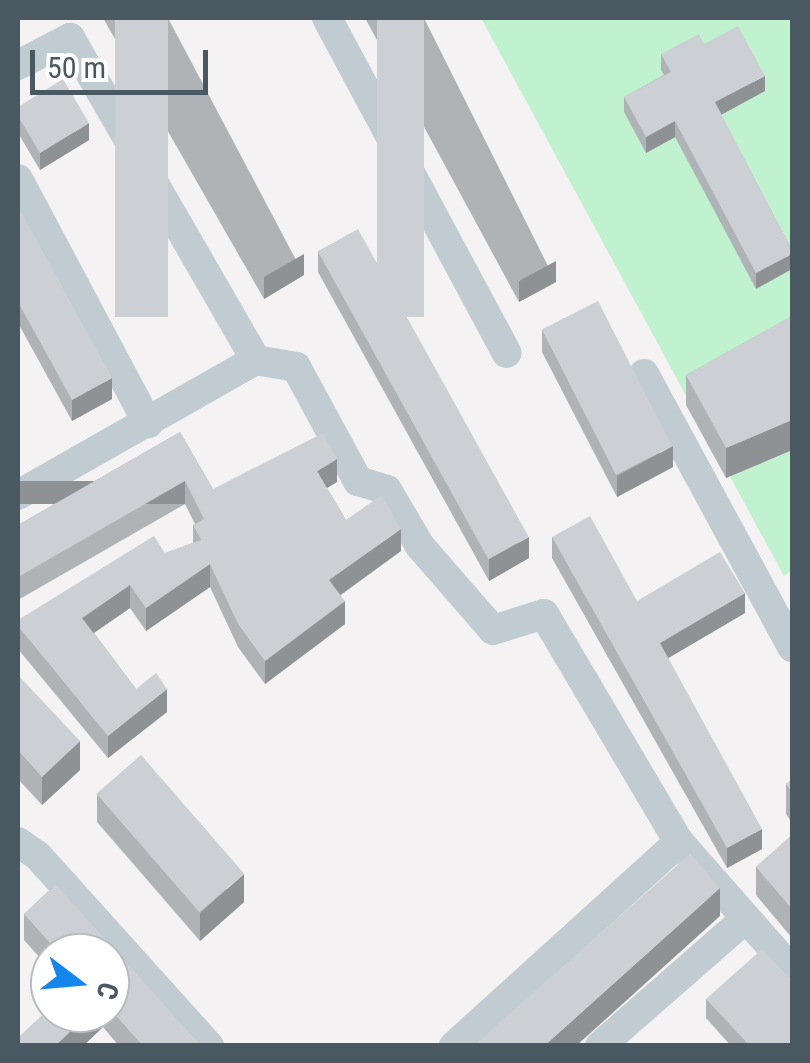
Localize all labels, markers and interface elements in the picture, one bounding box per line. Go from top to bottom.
scale bar [35,30,212,92]
text: 50 m [47,50,106,85]
north arrow [30,933,130,1033]
text: С [89,979,125,1003]

